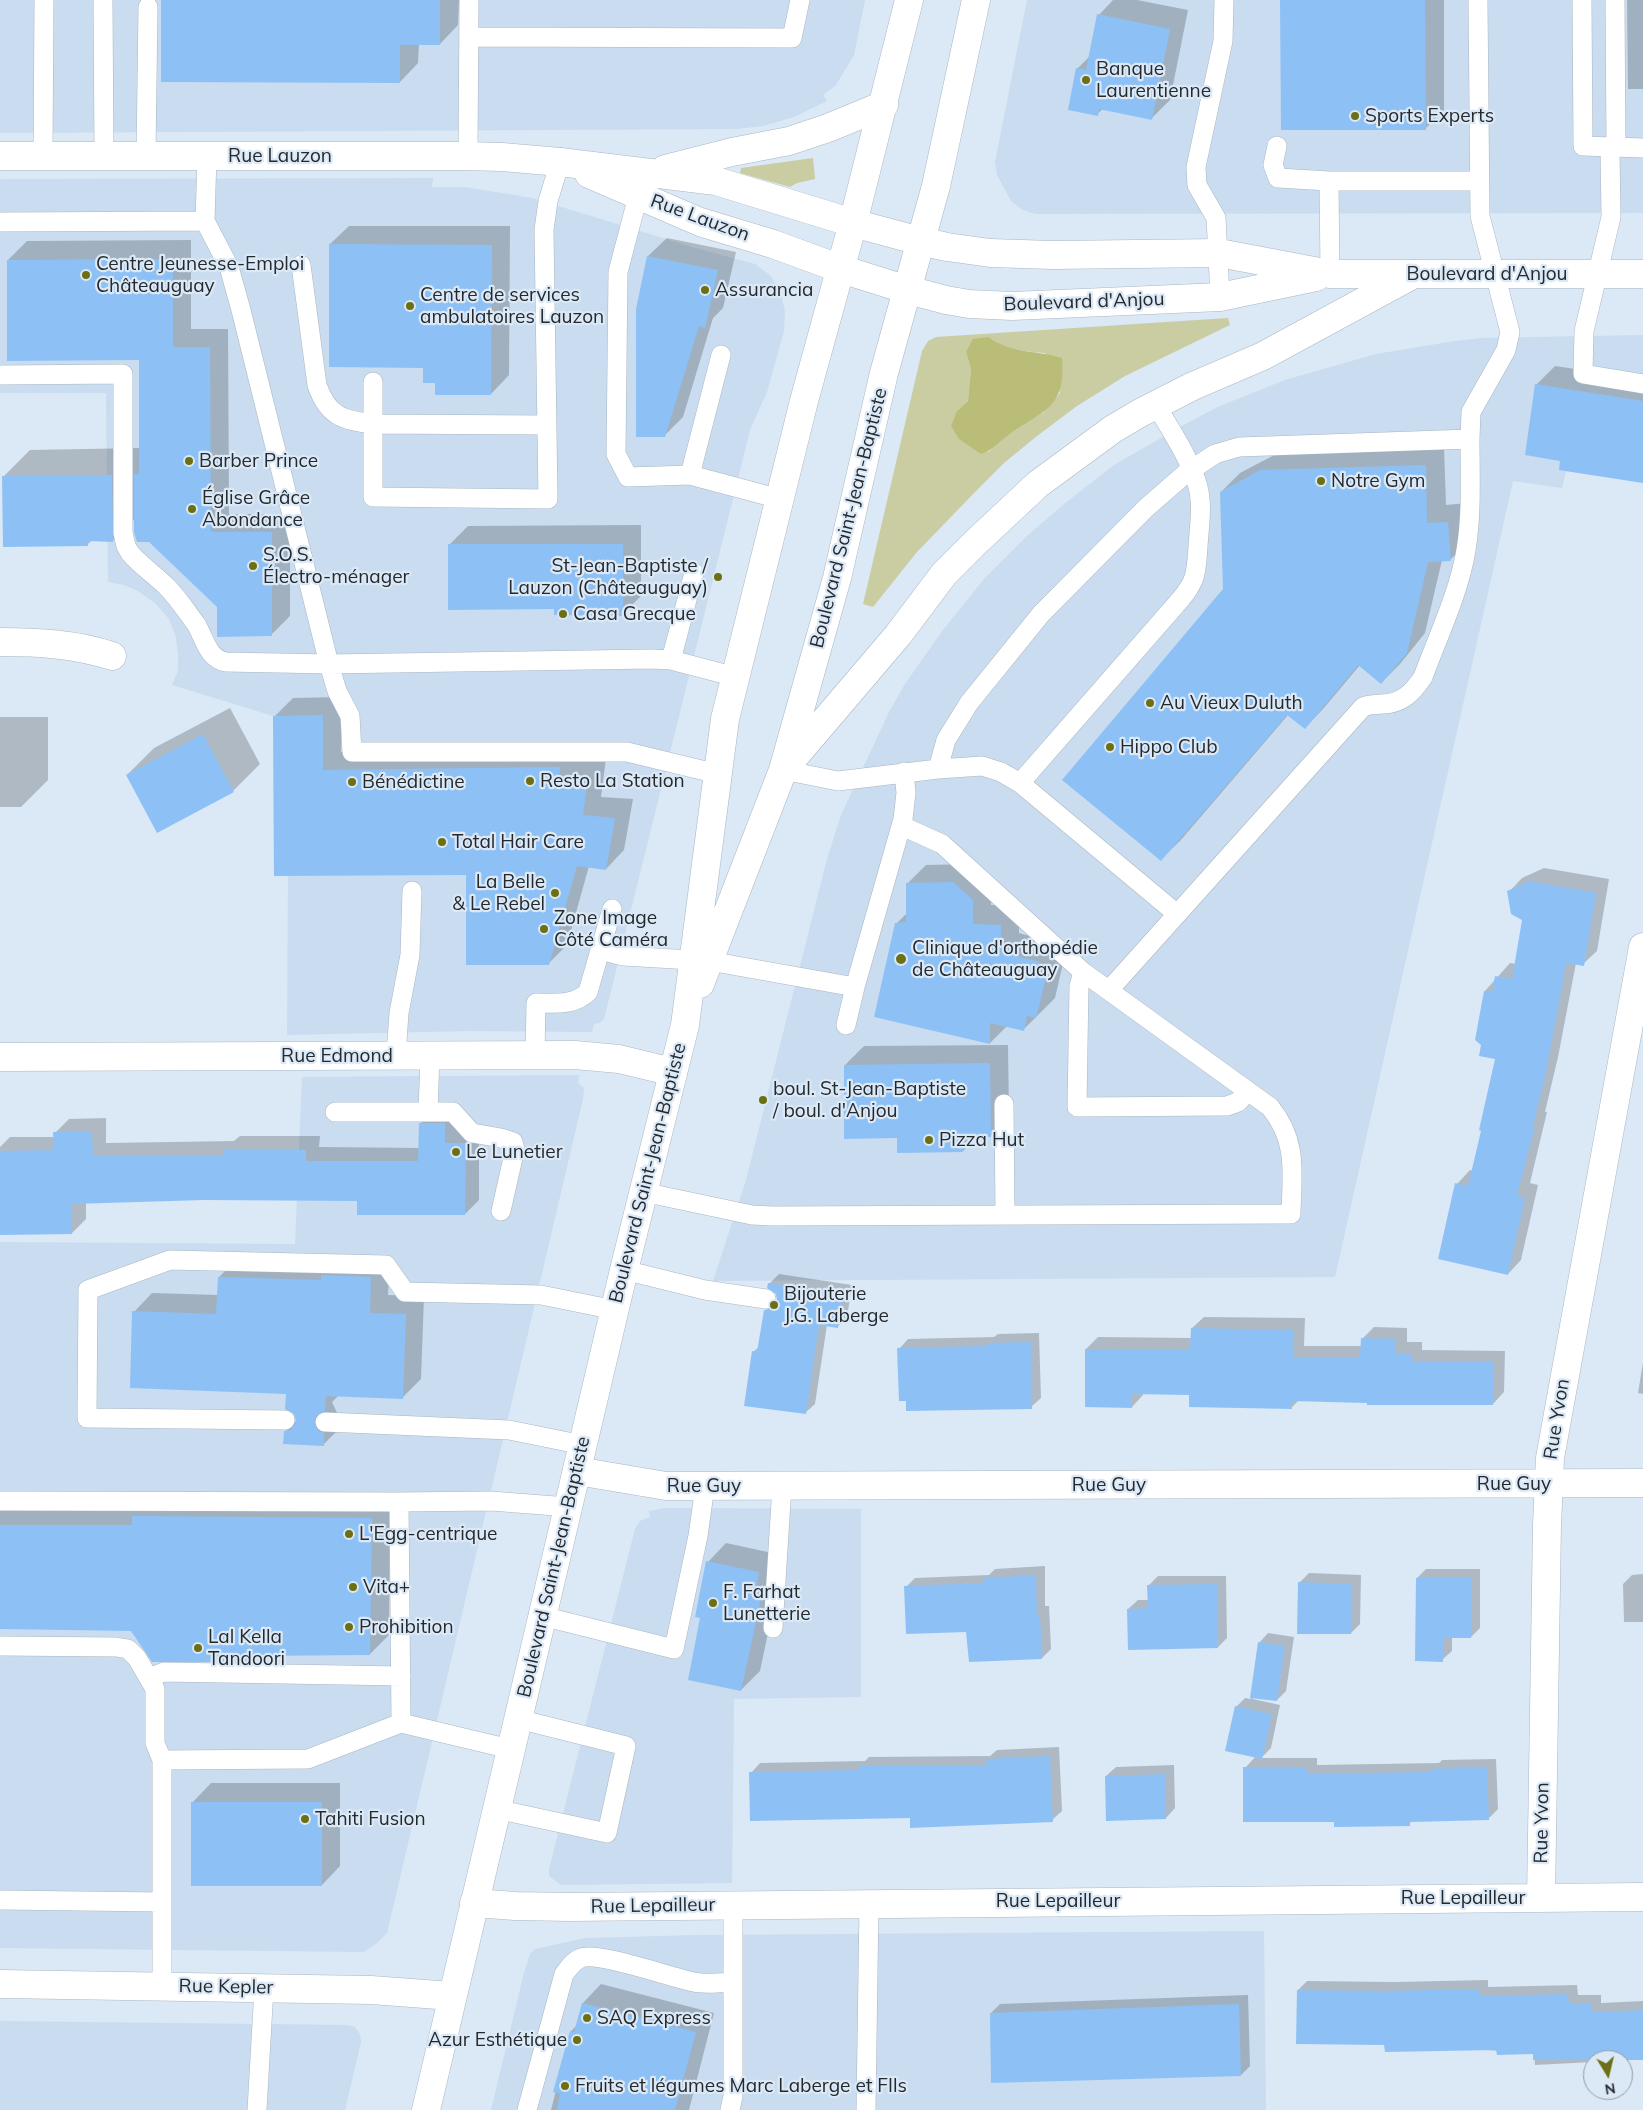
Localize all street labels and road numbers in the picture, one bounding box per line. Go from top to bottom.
street label: Rue Lauzon [228,145,332,167]
street label: Rue Lauzon [647,190,753,246]
street label: Boulevard d'Anjou [1407,263,1567,285]
street label: Boulevard d'Anjou [1003,288,1165,316]
street label: Boulevard Saint-Jean-Baptiste [806,386,892,650]
street label: Boulevard Saint-Jean-Baptiste [605,1041,691,1305]
street label: Rue Edmond [281,1045,393,1067]
street label: Rue Yvon [1539,1377,1575,1461]
street label: Boulevard Saint-Jean-Baptiste [513,1434,595,1700]
street label: Rue Guy [1477,1473,1551,1495]
street label: Rue Guy [1072,1474,1146,1496]
street label: Rue Guy [667,1475,741,1497]
street label: Rue Yvon [1530,1782,1554,1864]
street label: Rue Lepailleur [1401,1887,1525,1909]
street label: Rue Lepailleur [996,1890,1120,1912]
street label: Rue Lepailleur [591,1894,715,1918]
street label: Rue Kepler [178,1975,274,1999]

